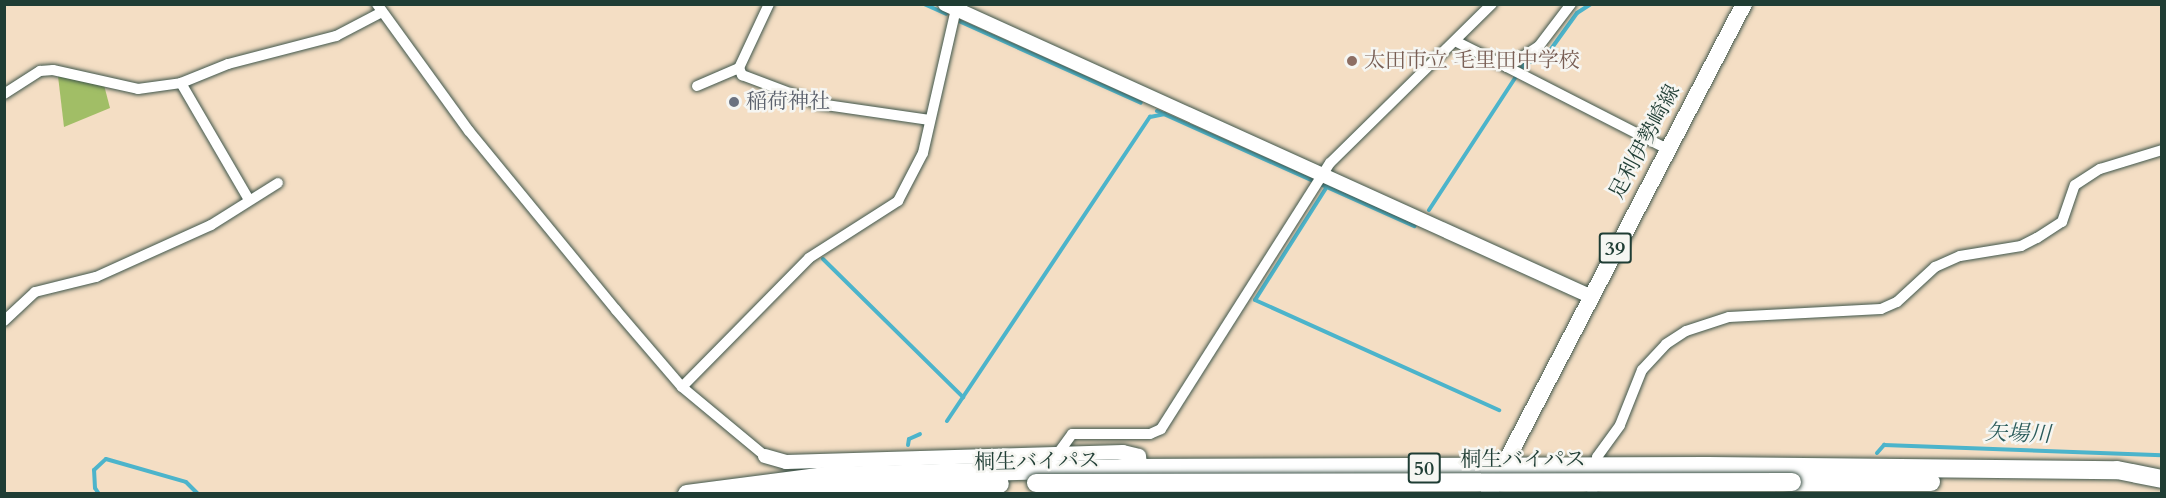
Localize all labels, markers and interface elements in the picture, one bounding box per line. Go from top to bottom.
place label: 太田市立 毛里田中学校 [1364,48,1580,74]
marker: 太田市立 毛里田中学校 [1345,54,1359,68]
street label: 足利伊勢崎線 [1604,80,1686,204]
place label: 稲荷神社 [746,89,830,115]
marker: 稲荷神社 [727,95,741,109]
road number: 39 [1598,231,1632,265]
water label: 矢場川 [1985,420,2051,448]
street label: 桐生バイパス [1460,447,1586,473]
street label: 桐生バイパス [974,448,1100,476]
road number: 50 [1408,451,1440,485]

